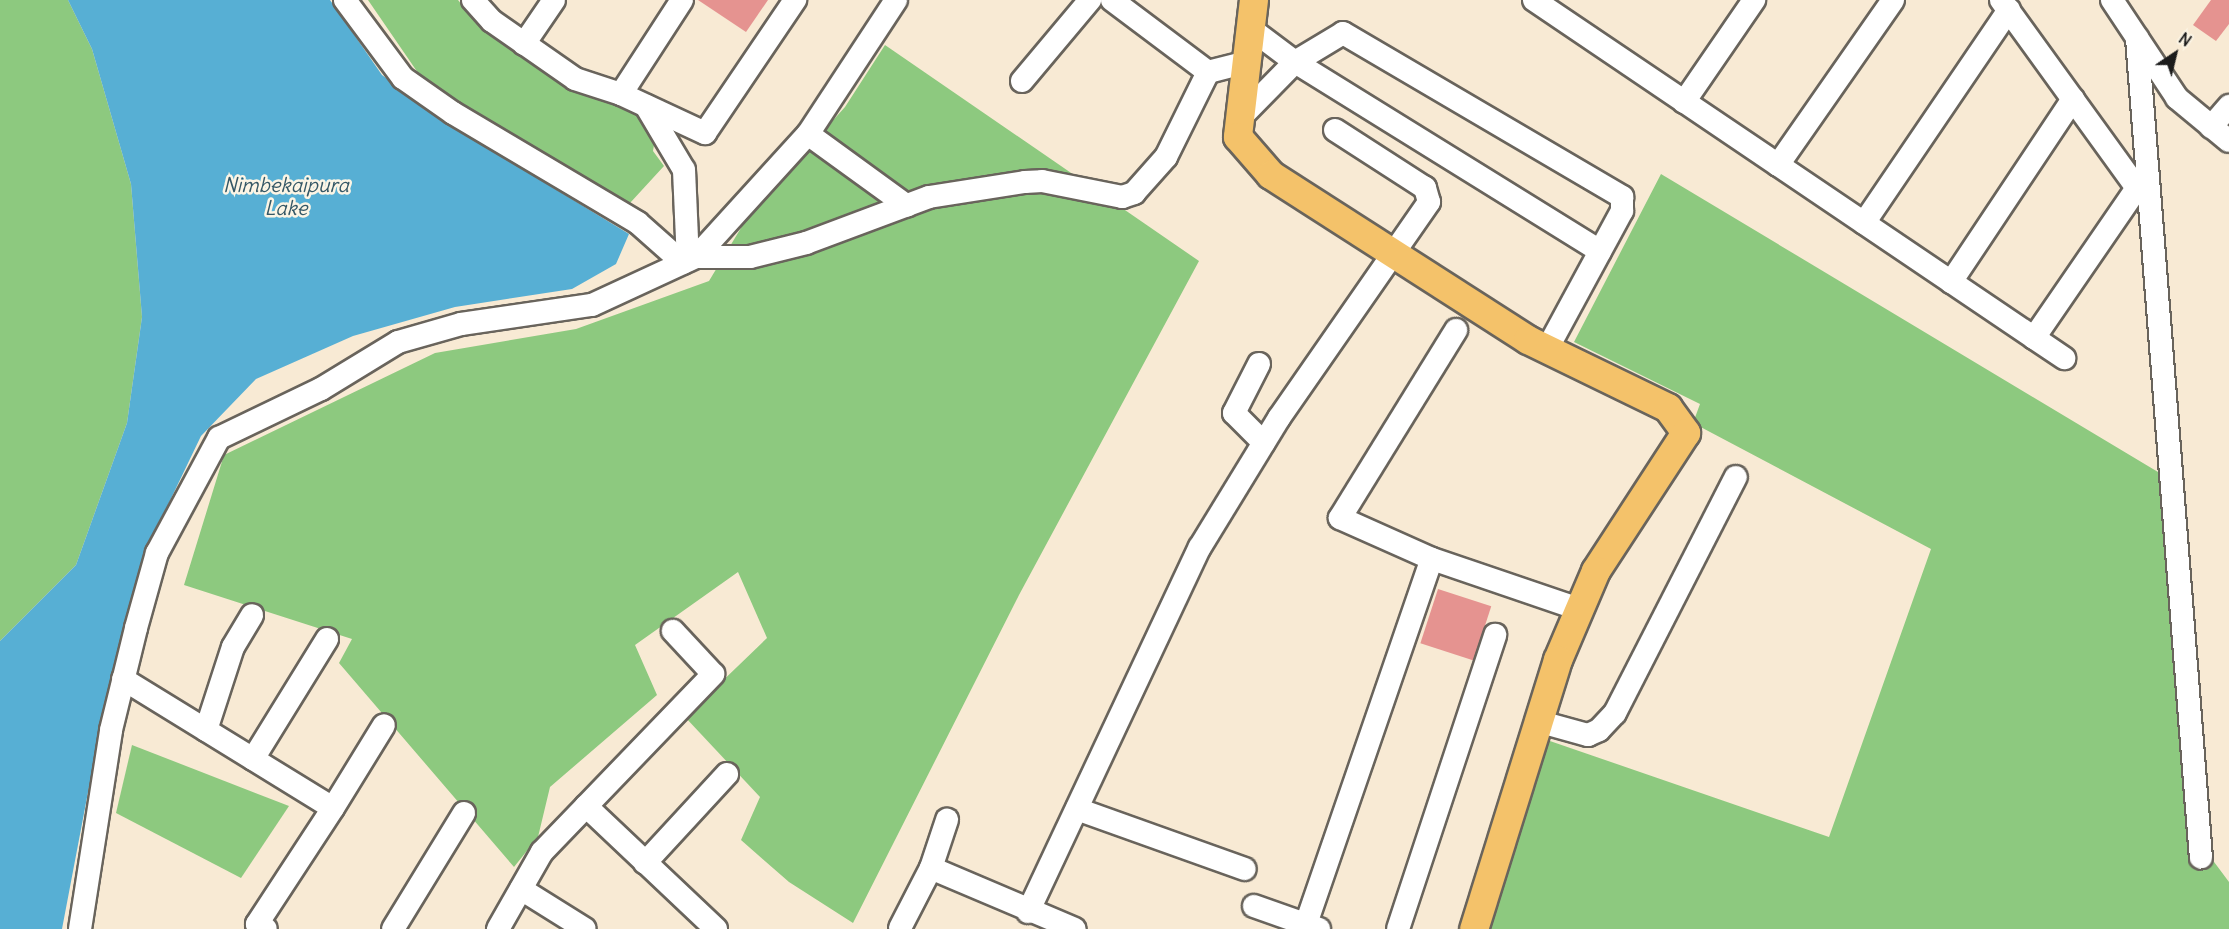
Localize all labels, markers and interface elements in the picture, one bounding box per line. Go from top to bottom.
north arrow [2145,24,2205,84]
text: N [2175,28,2196,51]
water label: Nimbekaipura Lake [223,173,349,220]

